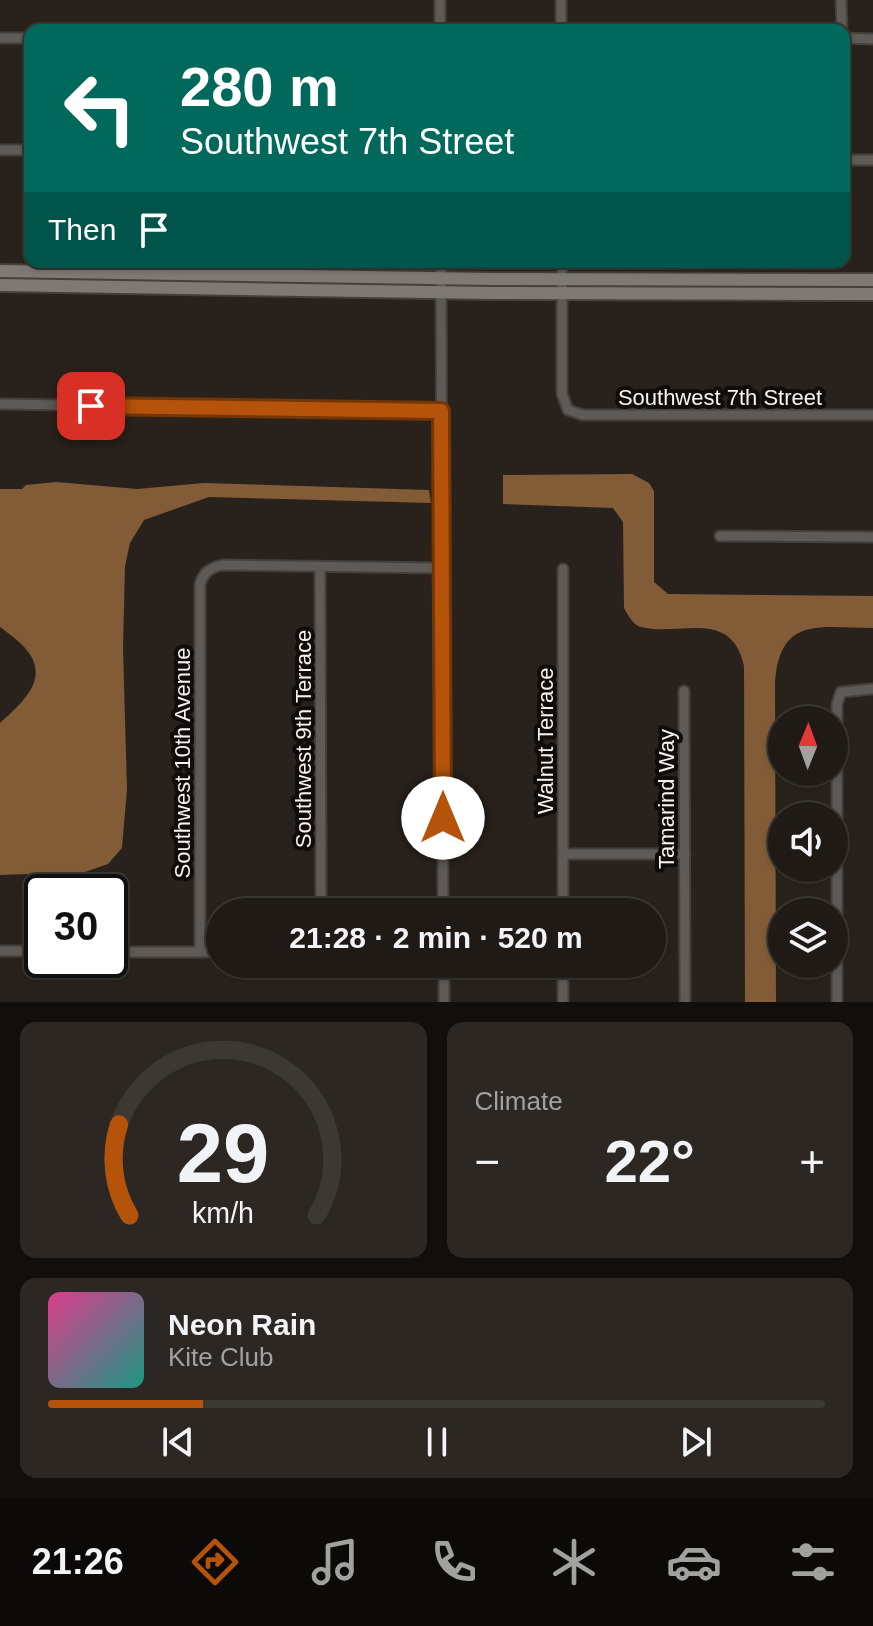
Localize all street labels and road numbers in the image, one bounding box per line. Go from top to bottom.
street label: Southwest 7th Street [618,385,822,410]
street label: Southwest 9th Terrace [291,630,316,848]
street label: Southwest 10th Avenue [170,648,195,878]
street label: Walnut Terrace [533,668,558,814]
street label: Tamarind Way [654,729,679,869]

